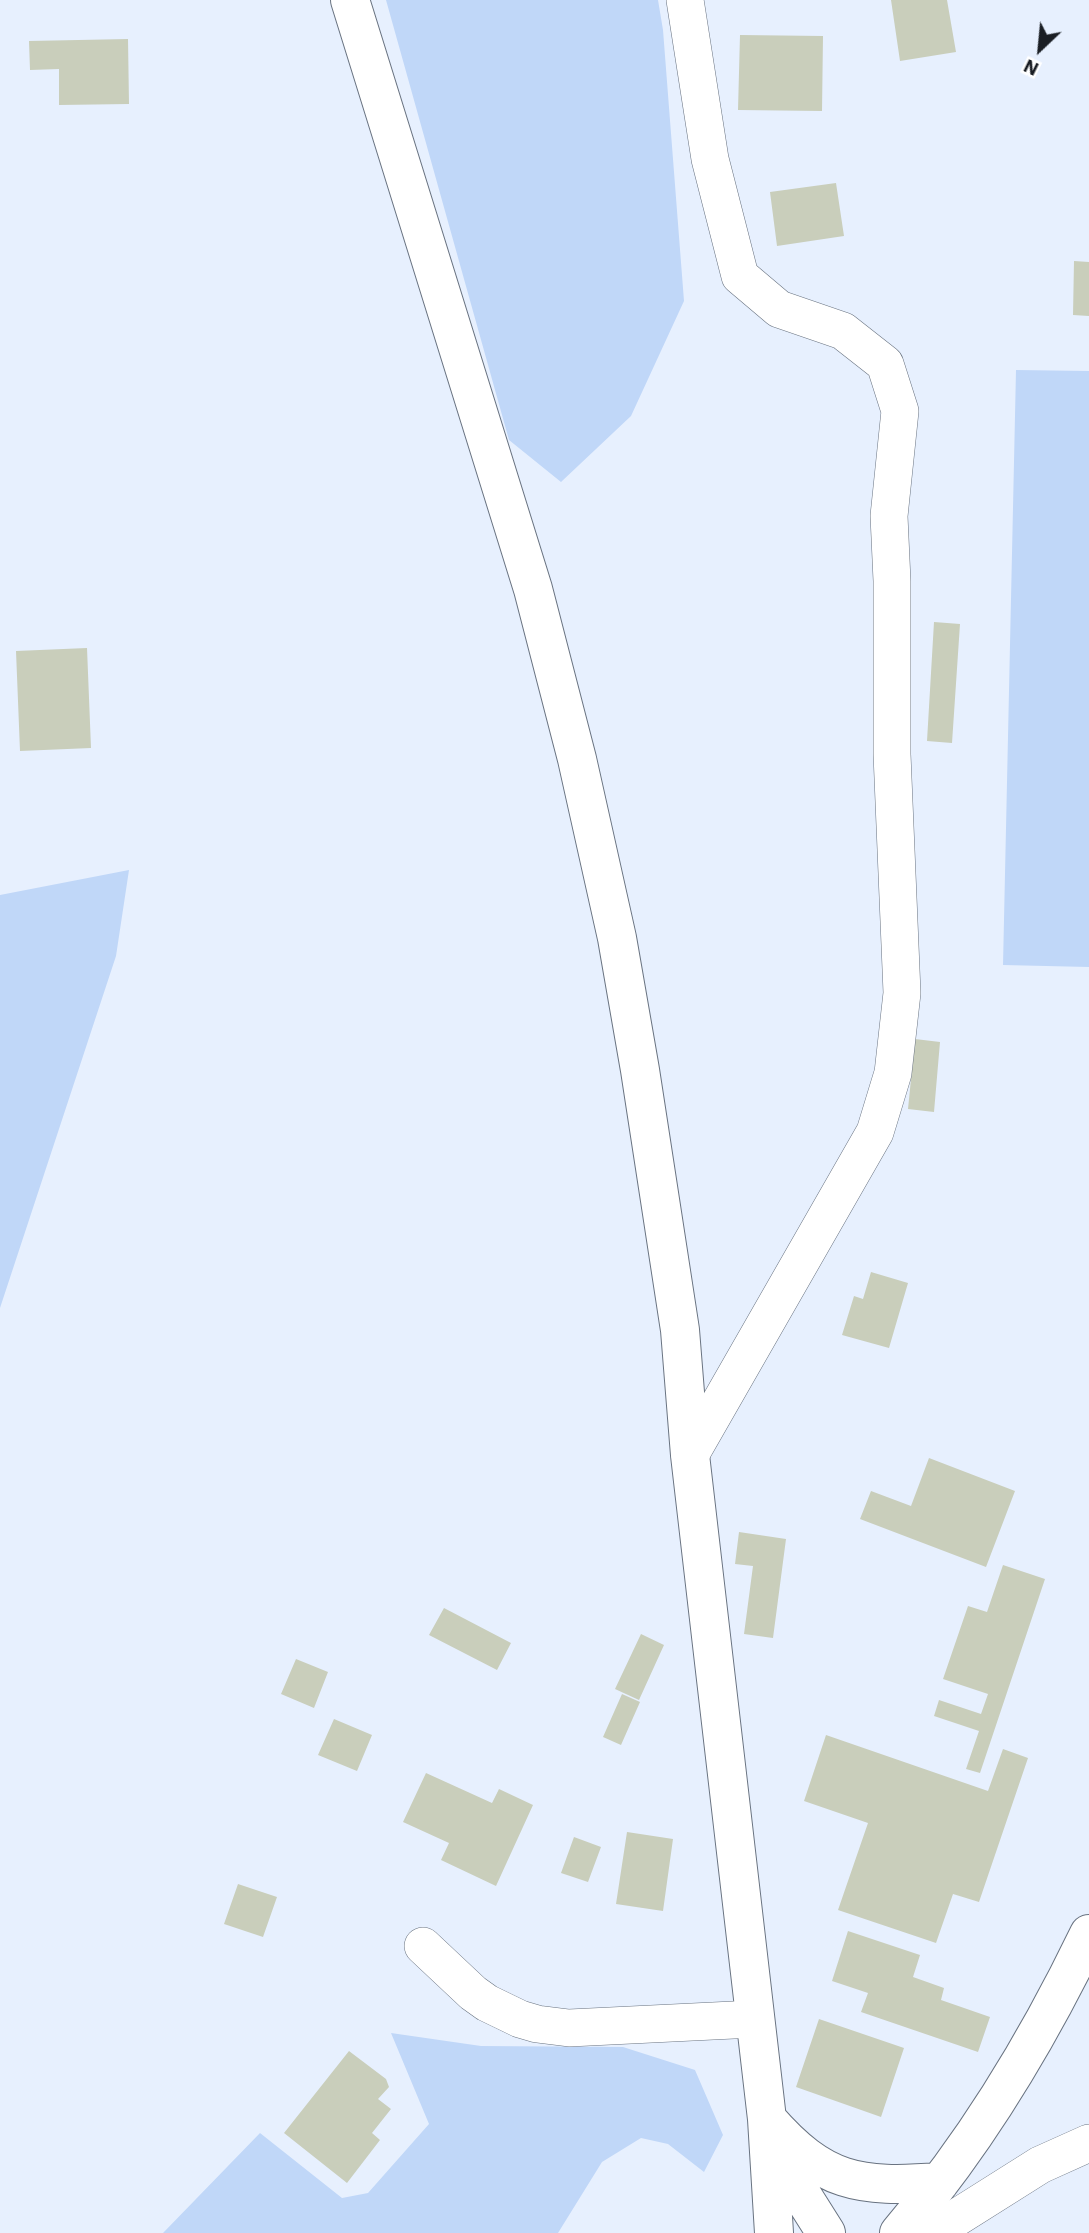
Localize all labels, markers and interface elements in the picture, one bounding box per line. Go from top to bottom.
north arrow [1005,14,1075,84]
text: N [1019,54,1042,82]

